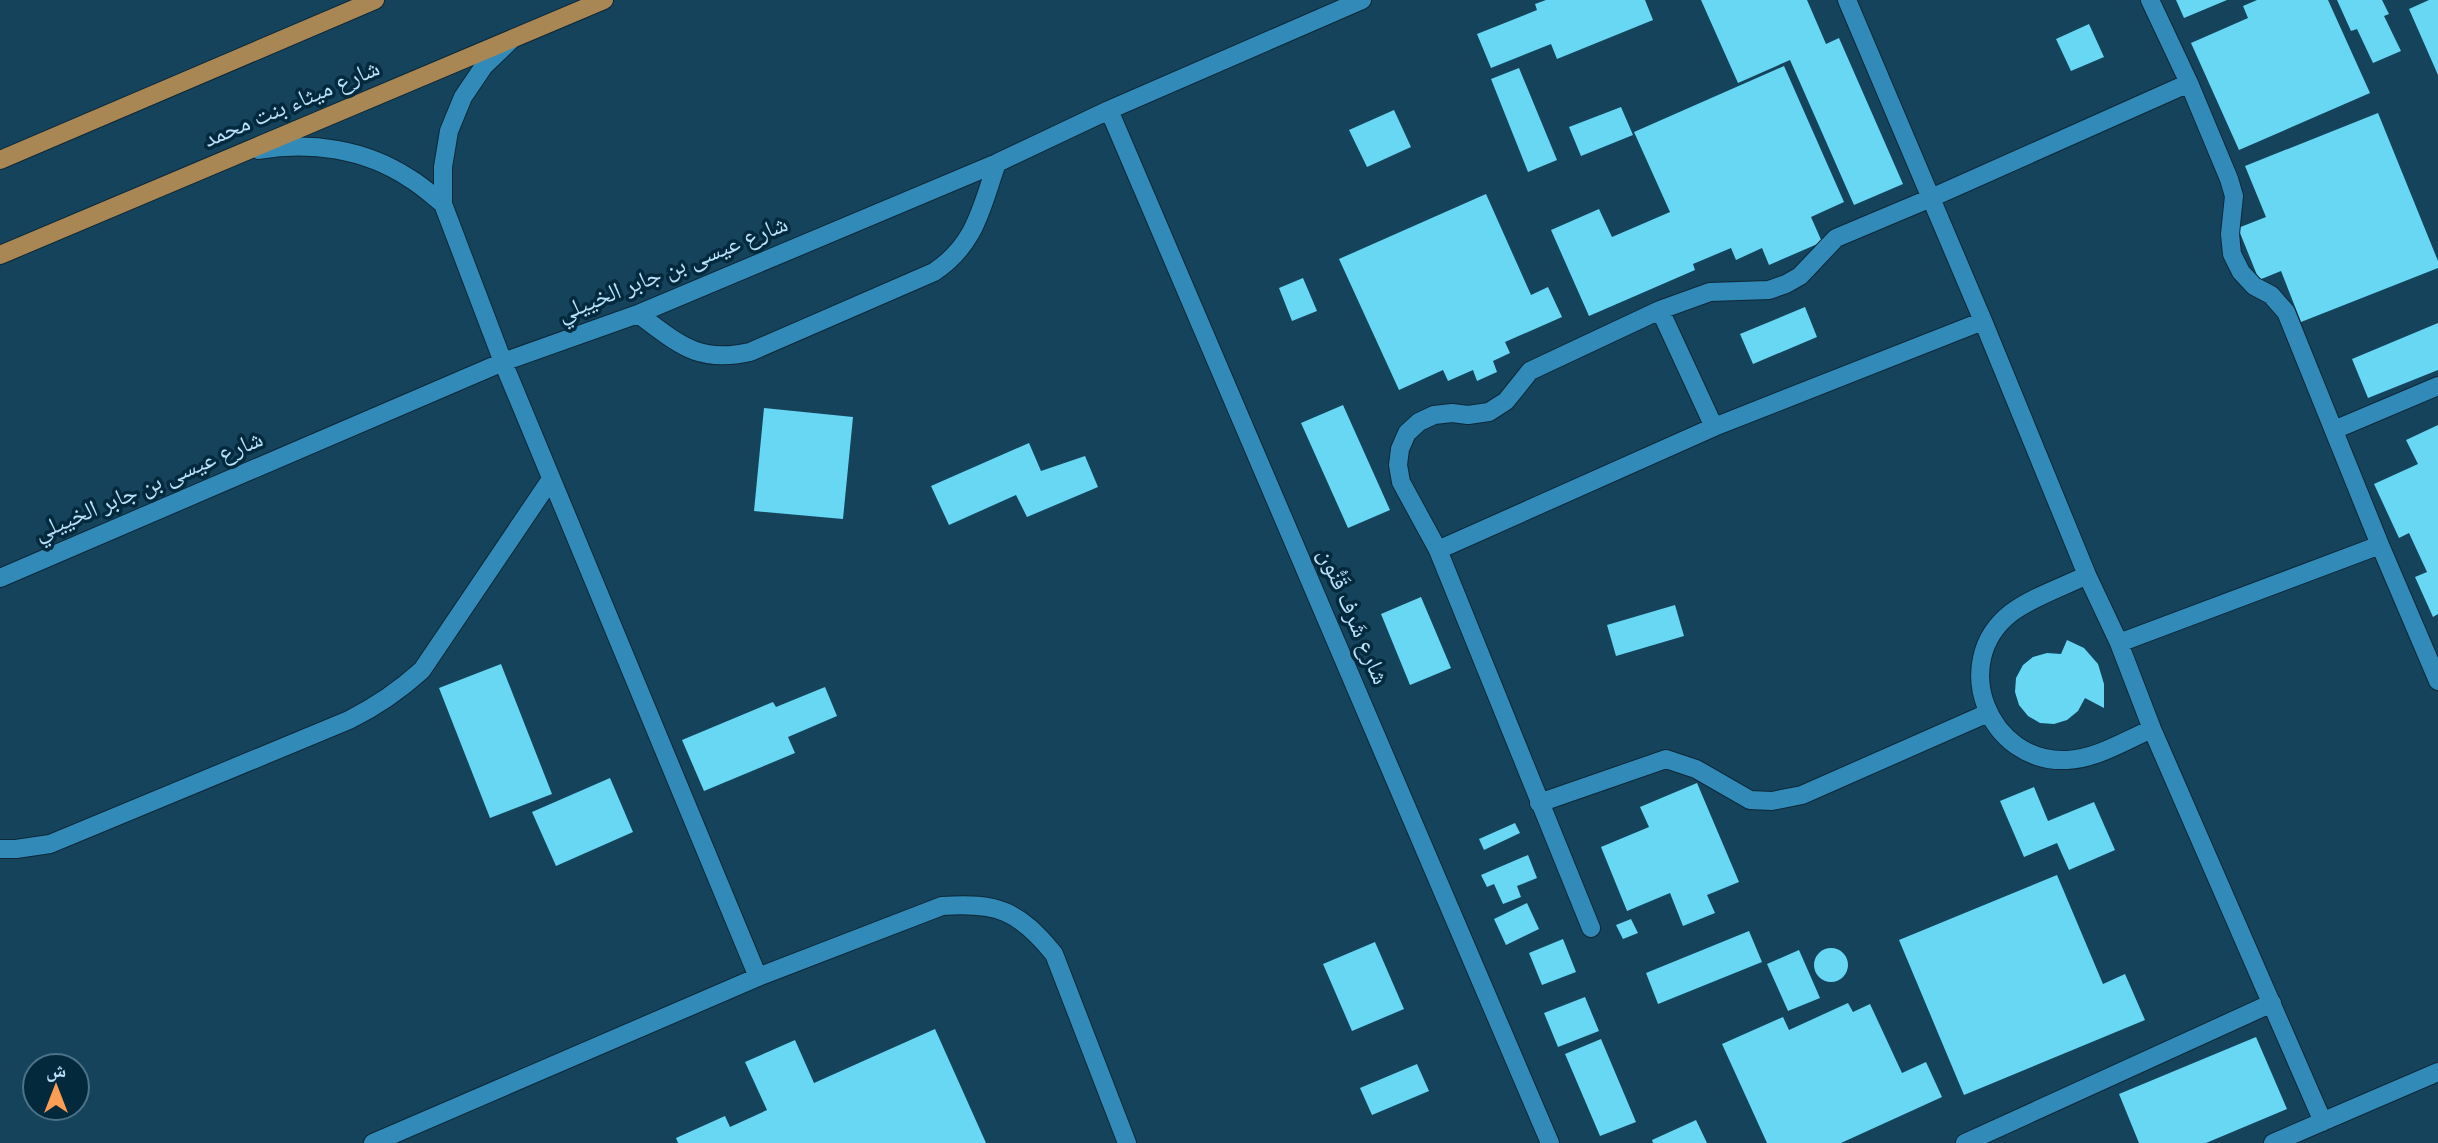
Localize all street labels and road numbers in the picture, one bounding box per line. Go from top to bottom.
street label: شارع ميثاء بنت محمد [199,54,385,156]
street label: شارع عيسى بن جابر الخييلي [553,210,793,332]
street label: شارع عيسى بن جابر الخييلي [30,425,269,551]
street label: شارع شَرف قَنُّون [1310,544,1394,690]

